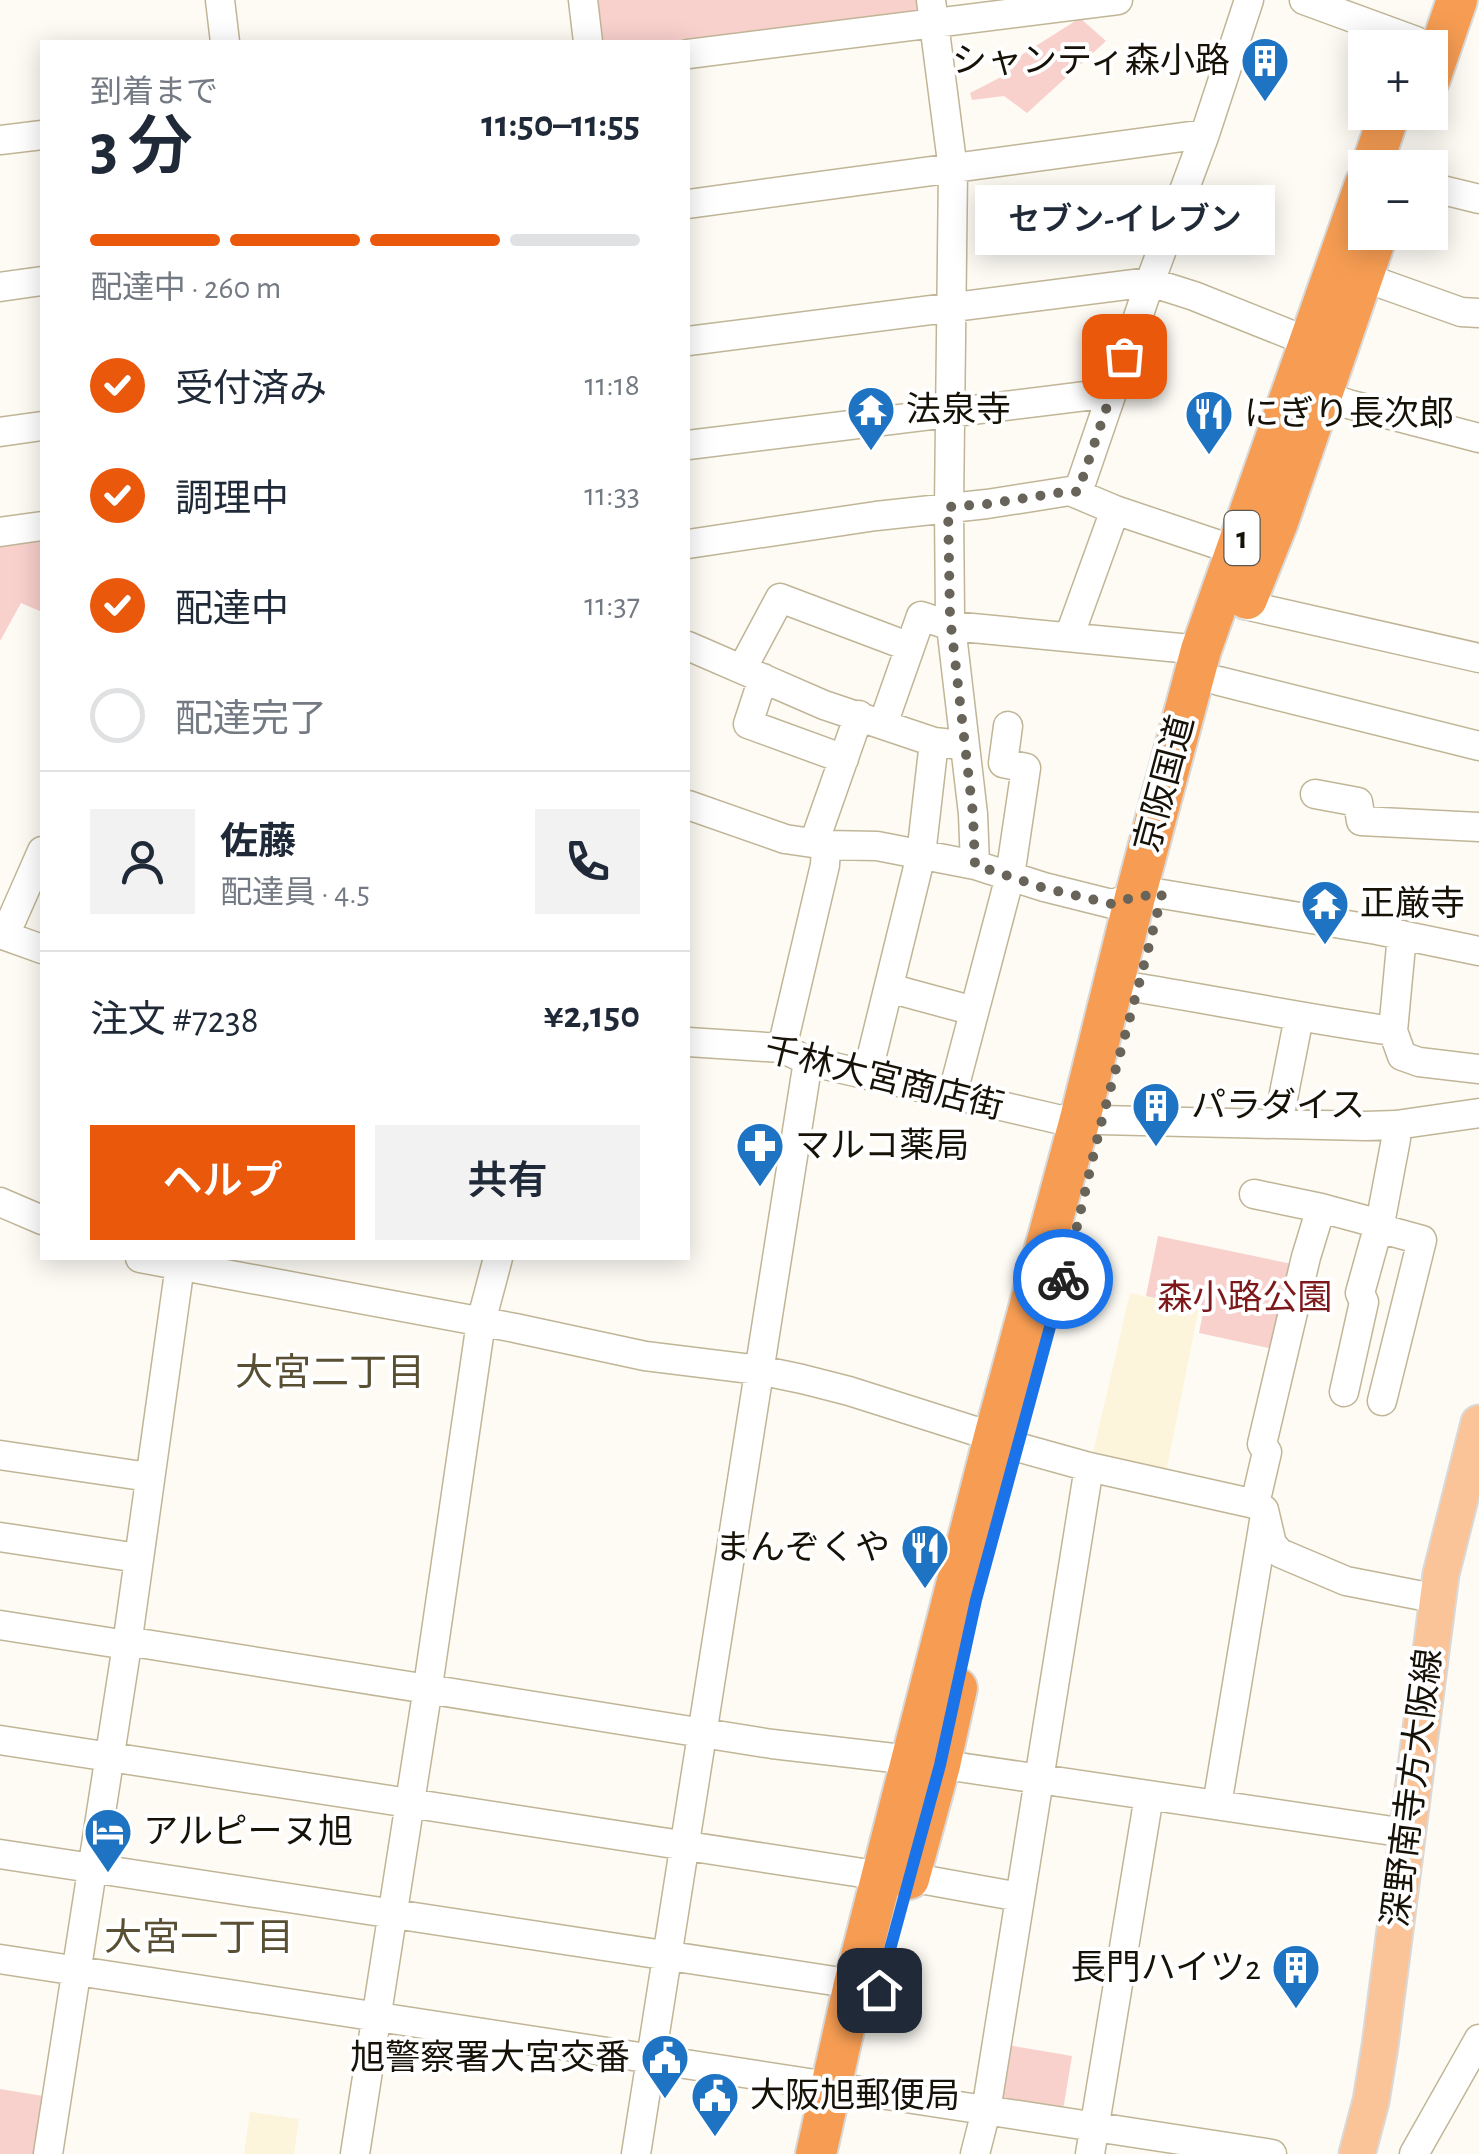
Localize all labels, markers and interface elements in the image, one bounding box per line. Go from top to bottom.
map controls [1348,30,1448,250]
button: + [1348,30,1448,130]
building icon: シャンティ森小路 [1239,35,1291,103]
place label: シャンティ森小路 [952,42,1230,79]
text: 到着まで [90,76,218,108]
text: 11:50–11:55 [481,106,640,144]
text: 3 分 [90,116,193,181]
button: − [1348,150,1448,250]
callout: セブン-イレブン [974,186,1274,256]
text: セブン-イレブン [1008,204,1242,236]
text: 配達中 · 260 m [90,272,281,304]
pin [1082,314,1167,399]
icon: bag [1097,329,1152,384]
icon: check [90,358,145,413]
text: 11:18 [584,369,640,401]
text: 受付済み [175,371,327,409]
temple icon: 法泉寺 [845,384,897,452]
restaurant icon: にぎり長次郎 [1183,388,1235,456]
place label: 法泉寺 [906,391,1011,428]
place label: にぎり長次郎 [1244,395,1454,432]
icon: check [90,468,145,523]
text: 11:33 [584,479,640,511]
text: 調理中 [175,481,289,519]
road number: 1 [1224,511,1260,565]
icon: check [90,578,145,633]
text: 11:37 [584,589,640,621]
text: 配達中 [175,591,289,629]
text: 配達完了 [175,701,327,739]
street label: 京阪国道 [1128,711,1200,856]
button: person [90,809,195,914]
button: phone [535,809,640,914]
text: 佐藤 [220,824,296,862]
text: 配達員 · 4.5 [220,877,370,909]
temple icon: 正厳寺 [1299,878,1351,946]
place label: 正厳寺 [1360,885,1465,922]
text: ¥2,150 [544,997,640,1035]
text: 注文 #7238 [90,1002,259,1040]
street label: 千林大宮商店街 [761,1030,1008,1126]
building icon: パラダイス [1130,1080,1182,1148]
place label: パラダイス [1191,1087,1365,1124]
pharmacy icon: マルコ薬局 [734,1120,786,1188]
button: ヘルプ [90,1125,355,1240]
button: 共有 [375,1125,640,1240]
place label: マルコ薬局 [795,1127,969,1164]
courier [1013,1229,1113,1329]
icon: bike [1036,1252,1091,1307]
park label: 森小路公園 [1157,1279,1333,1316]
district label: 大宮二丁目 [235,1353,425,1393]
restaurant icon: まんぞくや [899,1522,951,1590]
place label: まんぞくや [715,1530,890,1566]
street label: 深野南寺方大阪線 [1377,1647,1447,1929]
hotel icon: アルピーヌ旭 [82,1806,134,1874]
place label: アルピーヌ旭 [143,1813,353,1850]
district label: 大宮一丁目 [104,1918,294,1958]
building icon: 長門ハイツ2 [1270,1942,1322,2010]
pin [837,1948,922,2033]
place label: 長門ハイツ2 [1071,1951,1261,1986]
icon: home [852,1963,907,2018]
public building icon: 旭警察署大宮交番 [639,2032,691,2100]
place label: 旭警察署大宮交番 [350,2039,630,2076]
public building icon: 大阪旭郵便局 [689,2070,741,2138]
place label: 大阪旭郵便局 [750,2077,960,2114]

